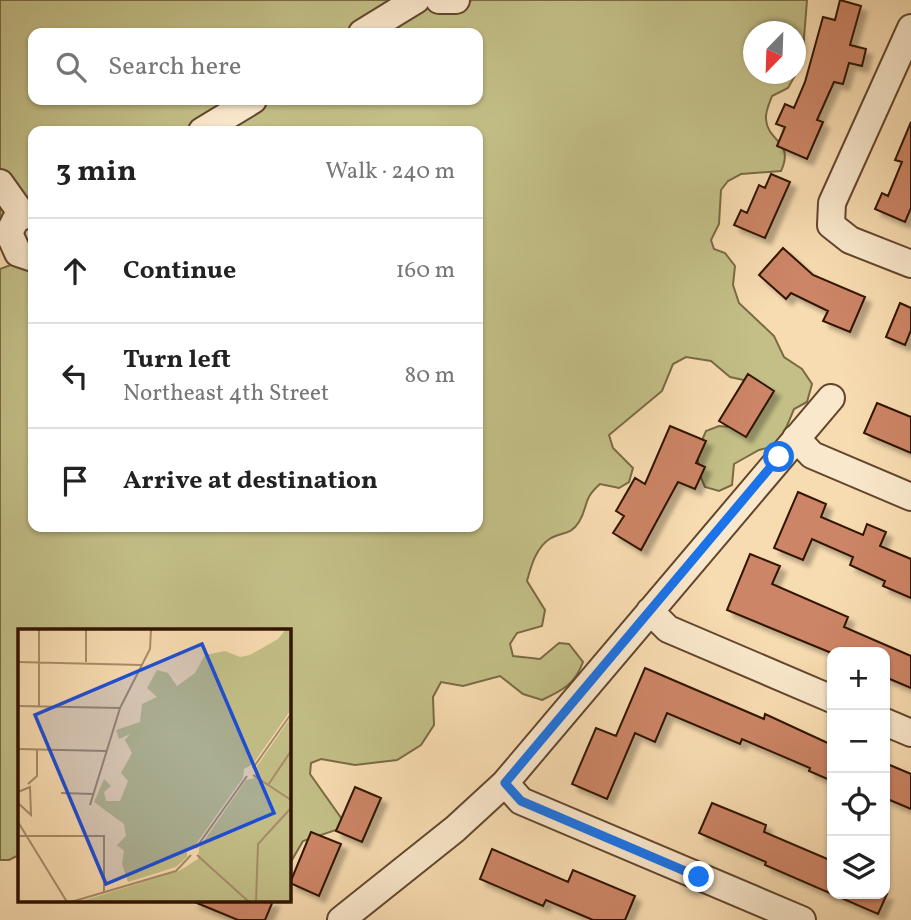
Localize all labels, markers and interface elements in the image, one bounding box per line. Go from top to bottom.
north arrow [743,21,806,84]
search box [28,28,483,105]
icon: search [52,48,90,86]
text: Search here [108,49,241,85]
text: 3 min [56,151,137,193]
text: Walk · 240 m [325,156,455,188]
icon: ahead [56,252,94,290]
text: Continue [123,253,236,289]
text: 160 m [396,255,455,287]
text: Turn left [123,342,231,378]
icon: left [56,357,94,395]
text: 80 m [405,360,455,392]
text: Northeast 4th Street [123,378,329,410]
route start [763,441,794,472]
icon: arrive [56,462,94,500]
text: Arrive at destination [123,463,378,499]
inset map [18,629,290,902]
map controls [827,647,890,899]
button: + [827,647,890,710]
button: − [827,710,890,773]
button: locate [827,773,890,836]
button: layers [827,836,890,899]
route end [683,861,714,892]

